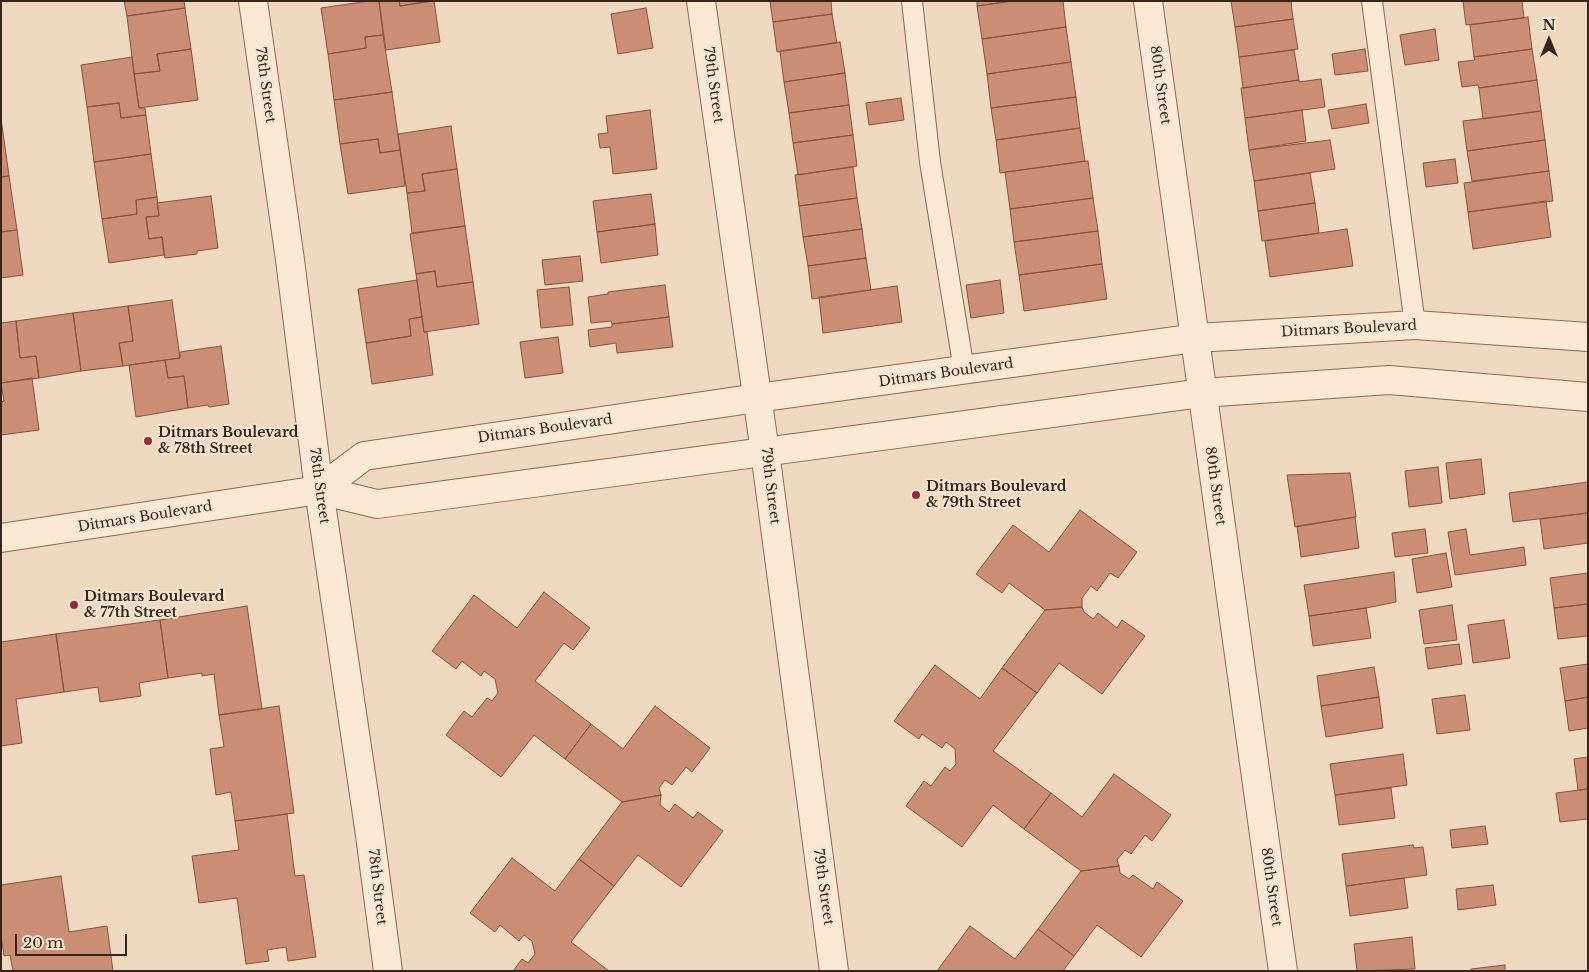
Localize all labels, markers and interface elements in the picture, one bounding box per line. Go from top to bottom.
north arrow [1524,15,1574,65]
text: N [1542,16,1556,34]
street label: 80th Street [1146,44,1174,126]
street label: 78th Street [251,46,279,124]
street label: 79th Street [699,46,727,124]
street label: Ditmars Boulevard [1281,317,1417,341]
street label: Ditmars Boulevard [877,355,1015,391]
street label: Ditmars Boulevard [476,411,614,447]
place label: Ditmars Boulevard & 78th Street [158,425,299,458]
marker: Ditmars Boulevard & 78th Street [142,435,154,447]
street label: 80th Street [1201,445,1229,527]
street label: 78th Street [305,447,333,525]
street label: 79th Street [757,447,783,525]
place label: Ditmars Boulevard & 79th Street [926,479,1067,512]
marker: Ditmars Boulevard & 79th Street [910,489,922,501]
street label: Ditmars Boulevard [76,498,214,536]
place label: Ditmars Boulevard & 77th Street [84,589,225,622]
marker: Ditmars Boulevard & 77th Street [68,599,80,611]
street label: 80th Street [1257,846,1285,928]
street label: 78th Street [364,848,390,926]
street label: 79th Street [809,848,837,926]
scale bar [18,924,130,956]
text: 20 m [23,933,63,952]

